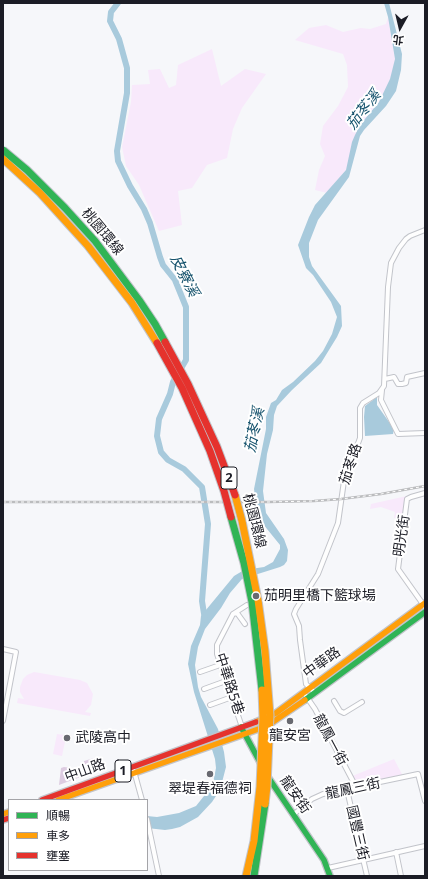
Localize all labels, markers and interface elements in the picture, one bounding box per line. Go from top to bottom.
north arrow [380,8,420,48]
text: 北 [392,32,405,49]
water label: 茄苳溪 [343,87,385,133]
street label: 桃園環線 [78,205,126,259]
water label: 皮寮溪 [166,252,202,300]
water label: 茄苳溪 [242,406,268,454]
street label: 茄苳路 [337,441,365,487]
road number: 2 [221,467,237,489]
street label: 桃園環線 [239,492,269,550]
street label: 明光街 [391,514,413,558]
place label: 茄明里橋下籃球場 [264,588,376,604]
marker: 茄明里橋下籃球場 [251,591,261,601]
street label: 中華路 [300,644,344,682]
street label: 中華路5巷 [211,651,247,717]
street label: 龍鳳一街 [309,711,351,769]
marker: 龍安宮 [285,716,295,726]
place label: 龍安宮 [269,728,311,744]
place label: 武陵高中 [75,730,131,746]
marker: 武陵高中 [62,733,72,743]
street label: 中山路 [62,756,108,786]
road number: 1 [115,760,131,782]
marker: 翠堤春福德祠 [205,769,215,779]
street label: 龍安街 [276,773,314,817]
street label: 龍鳳三街 [324,775,382,803]
place label: 翠堤春福德祠 [168,781,252,797]
legend [8,799,148,871]
street label: 國豐三街 [343,804,371,862]
text: 順暢 [46,807,70,824]
text: 車多 [46,827,70,844]
text: 壅塞 [46,847,70,864]

